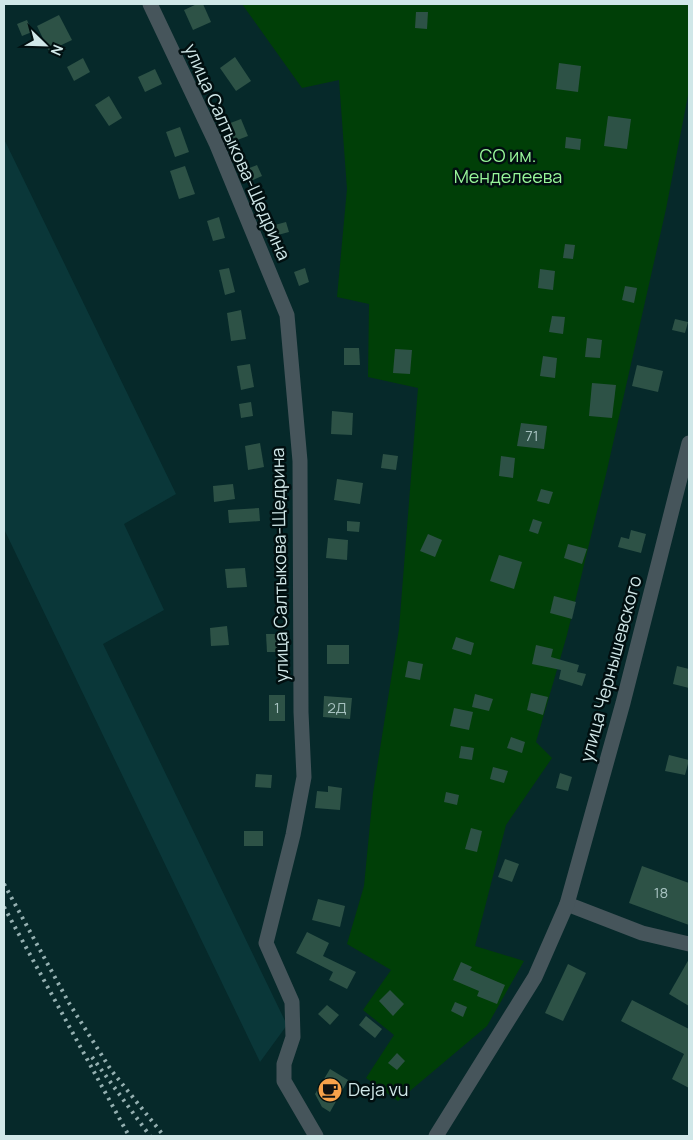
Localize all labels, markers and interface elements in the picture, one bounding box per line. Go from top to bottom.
north arrow [20,20,70,70]
street label: улица Салтыкова-Щедрина [179,39,297,264]
text: N [47,42,68,59]
park label: СО им. Менделеева [454,143,562,188]
house number: 71 [525,425,539,446]
street label: улица Салтыкова-Щедрина [265,447,293,683]
street label: улица Чернышевского [574,573,646,765]
house number: 1 [274,697,280,718]
house number: 2Д [327,697,347,718]
house number: 18 [654,882,668,903]
cafe icon: Deja vu [317,1077,343,1103]
place label: Deja vu [348,1077,409,1101]

